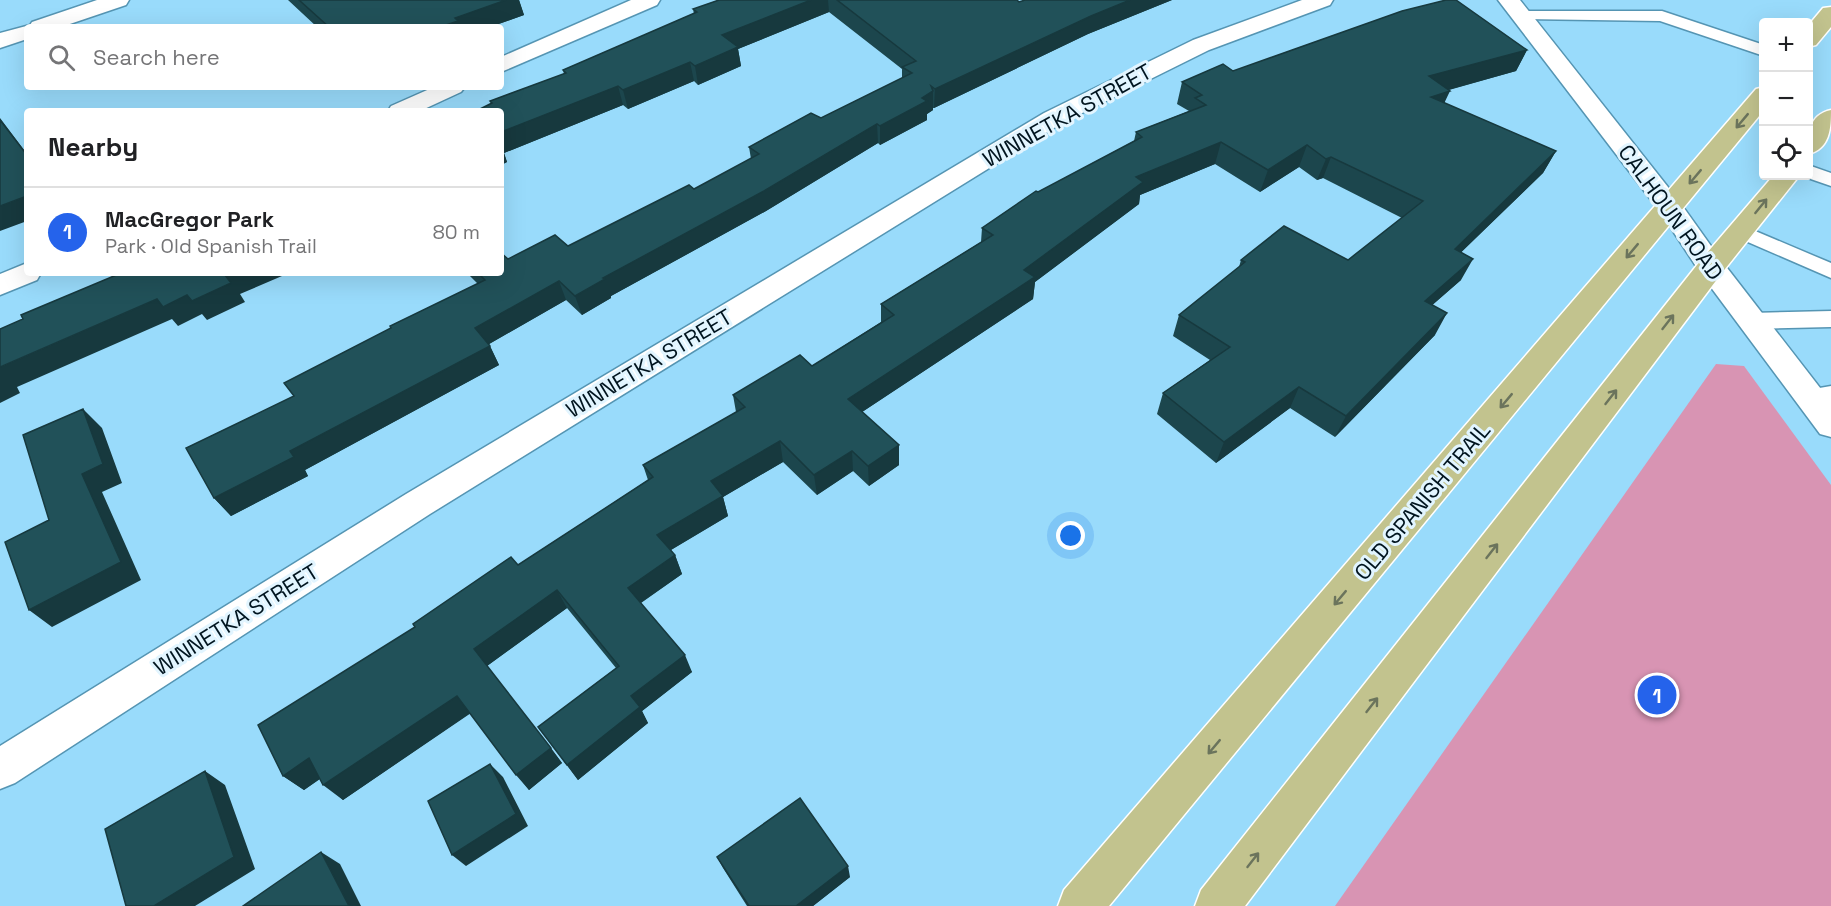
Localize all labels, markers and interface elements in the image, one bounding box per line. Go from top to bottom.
map controls [1759,18,1813,180]
button: + [1759,18,1813,72]
search box [24,24,504,90]
icon: search [45,41,78,74]
text: Search here [93,43,220,71]
street label: WINNETKA STREET [977,57,1157,173]
button: − [1759,72,1813,126]
one-way arrow [1735,113,1748,129]
button: locate [1759,126,1813,180]
text: Nearby [48,130,138,164]
street label: CALHOUN ROAD [1612,139,1730,285]
one-way arrow [1688,169,1701,185]
one-way arrow [1754,199,1768,214]
text: MacGregor Park [105,205,274,233]
text: 1 [63,219,72,245]
text: 80 m [432,219,480,245]
text: Park · Old Spanish Trail [105,233,317,259]
one-way arrow [1625,243,1639,258]
street label: WINNETKA STREET [561,302,737,424]
one-way arrow [1662,315,1674,331]
one-way arrow [1604,389,1617,405]
one-way arrow [1500,392,1513,408]
street label: OLD SPANISH TRAIL [1348,416,1496,586]
your location [1056,521,1085,550]
one-way arrow [1485,543,1498,559]
street label: WINNETKA STREET [148,557,324,681]
one-way arrow [1333,590,1347,605]
pin: 1 [1638,672,1676,718]
one-way arrow [1366,698,1379,714]
one-way arrow [1207,739,1221,754]
one-way arrow [1247,852,1260,868]

